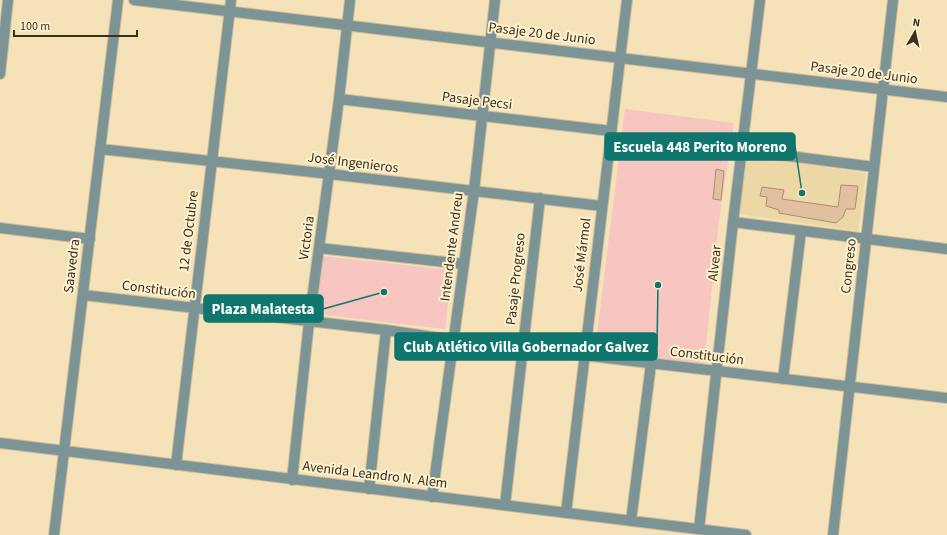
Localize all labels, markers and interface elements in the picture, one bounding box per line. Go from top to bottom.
scale bar [14,12,137,38]
north arrow [895,12,935,52]
text: N [912,15,921,31]
text: 100 m [20,18,50,35]
street label: Pasaje 20 de Junio [487,18,597,50]
street label: Pasaje 20 de Junio [809,57,919,89]
street label: Pasaje Pecsi [441,87,513,115]
callout: Escuela 448 Perito Moreno [605,133,795,160]
text: Escuela 448 Perito Moreno [613,137,787,158]
street label: José Ingenieros [307,148,400,178]
street label: 12 de Octubre [174,189,204,273]
street label: Intendente Andreu [435,191,469,303]
street label: Victoria [294,215,320,261]
street label: José Mármol [568,216,597,293]
street label: Pasaje Progreso [501,232,531,326]
street label: Congreso [836,237,862,295]
street label: Saavedra [59,238,85,294]
street label: Alvear [703,244,727,282]
street label: Constitución [121,276,197,304]
callout: Plaza Malatesta [204,295,323,322]
text: Plaza Malatesta [212,299,315,320]
callout: Club Atlético Villa Gobernador Galvez [395,333,657,360]
text: Club Atlético Villa Gobernador Galvez [403,337,649,358]
street label: Constitución [669,342,745,370]
street label: Avenida Leandro N. Alem [301,456,449,494]

